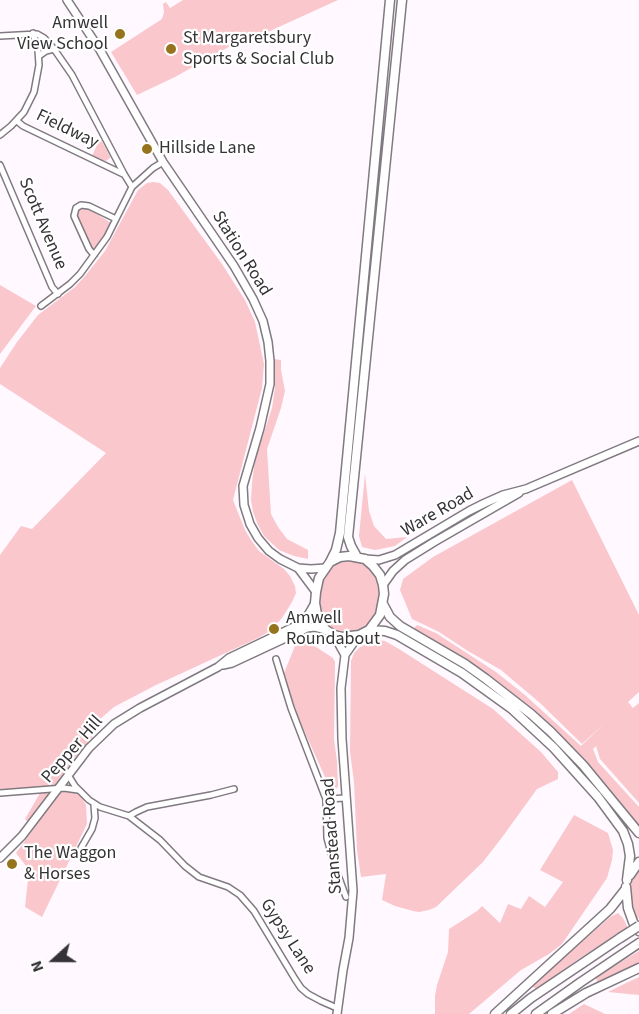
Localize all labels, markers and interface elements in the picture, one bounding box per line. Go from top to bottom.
place label: Amwell View School [17,13,108,56]
marker: Amwell View School [113,27,127,41]
place label: St Margaretsbury Sports & Social Club [183,28,334,70]
marker: St Margaretsbury Sports & Social Club [164,42,178,56]
street label: Fieldway [32,106,102,154]
place label: Hillside Lane [159,138,255,160]
marker: Hillside Lane [140,142,154,156]
street label: Scott Avenue [13,175,71,273]
street label: Station Road [206,208,276,300]
street label: Ware Road [398,484,478,542]
place label: Amwell Roundabout [286,608,380,650]
marker: Amwell Roundabout [267,622,281,636]
street label: Pepper Hill [38,712,108,788]
street label: Stanstead Road [318,777,348,895]
place label: The Waggon & Horses [24,843,116,886]
marker: The Waggon & Horses [5,857,19,871]
street label: Gypsy Lane [255,895,319,979]
north arrow [24,930,84,990]
text: N [25,958,49,975]

